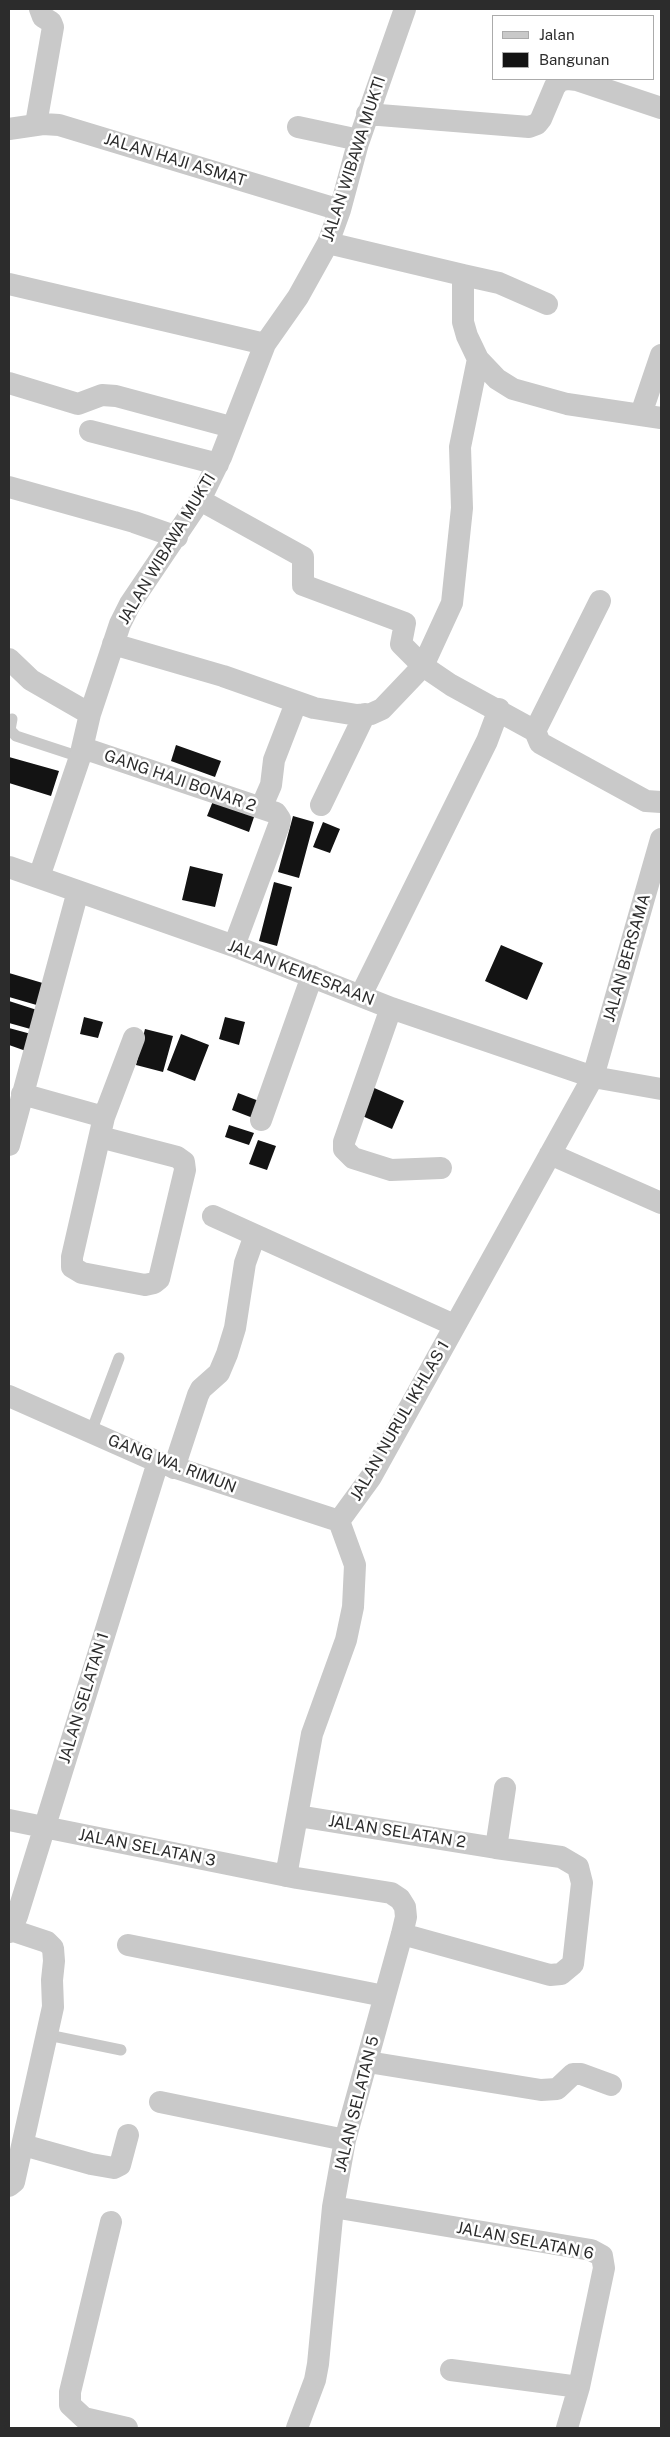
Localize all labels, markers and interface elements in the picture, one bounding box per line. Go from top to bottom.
legend [492,15,655,80]
text: Jalan [539,26,575,43]
text: Bangunan [539,51,610,68]
street label: JALAN WIBAWA MUKTI [318,74,390,244]
street label: JALAN HAJI ASMAT [102,129,248,191]
street label: JALAN WIBAWA MUKTI [114,470,220,628]
street label: GANG HAJI BONAR 2 [102,746,258,816]
street label: JALAN BERSAMA [600,892,654,1024]
street label: JALAN KEMESRAAN [225,936,377,1010]
street label: JALAN NURUL IKHLAS 1 [346,1338,454,1504]
street label: GANG WA. RIMUN [105,1431,239,1497]
street label: JALAN SELATAN 1 [55,1630,113,1766]
street label: JALAN SELATAN 2 [327,1812,467,1852]
street label: JALAN SELATAN 3 [77,1825,217,1871]
street label: JALAN SELATAN 5 [331,2034,383,2174]
street label: JALAN SELATAN 6 [455,2218,595,2264]

